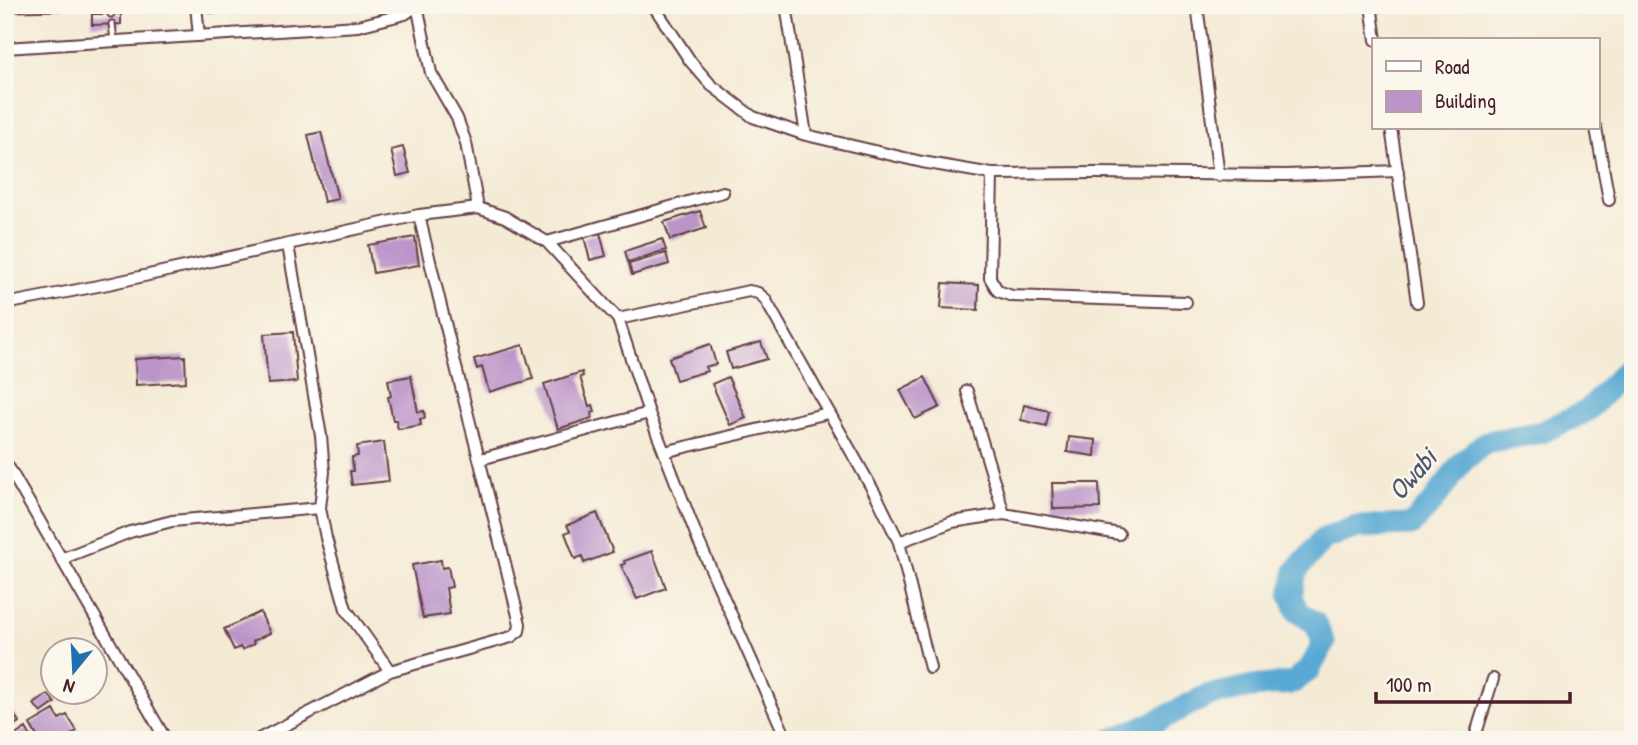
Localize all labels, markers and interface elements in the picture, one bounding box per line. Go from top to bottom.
legend [1372,38,1600,130]
text: Road [1435,52,1469,81]
text: Building [1435,86,1496,115]
water label: Owabi [1379,438,1447,508]
north arrow [38,636,108,706]
scale bar [1376,661,1570,705]
text: 100 m [1386,670,1432,699]
text: N [60,673,78,701]

